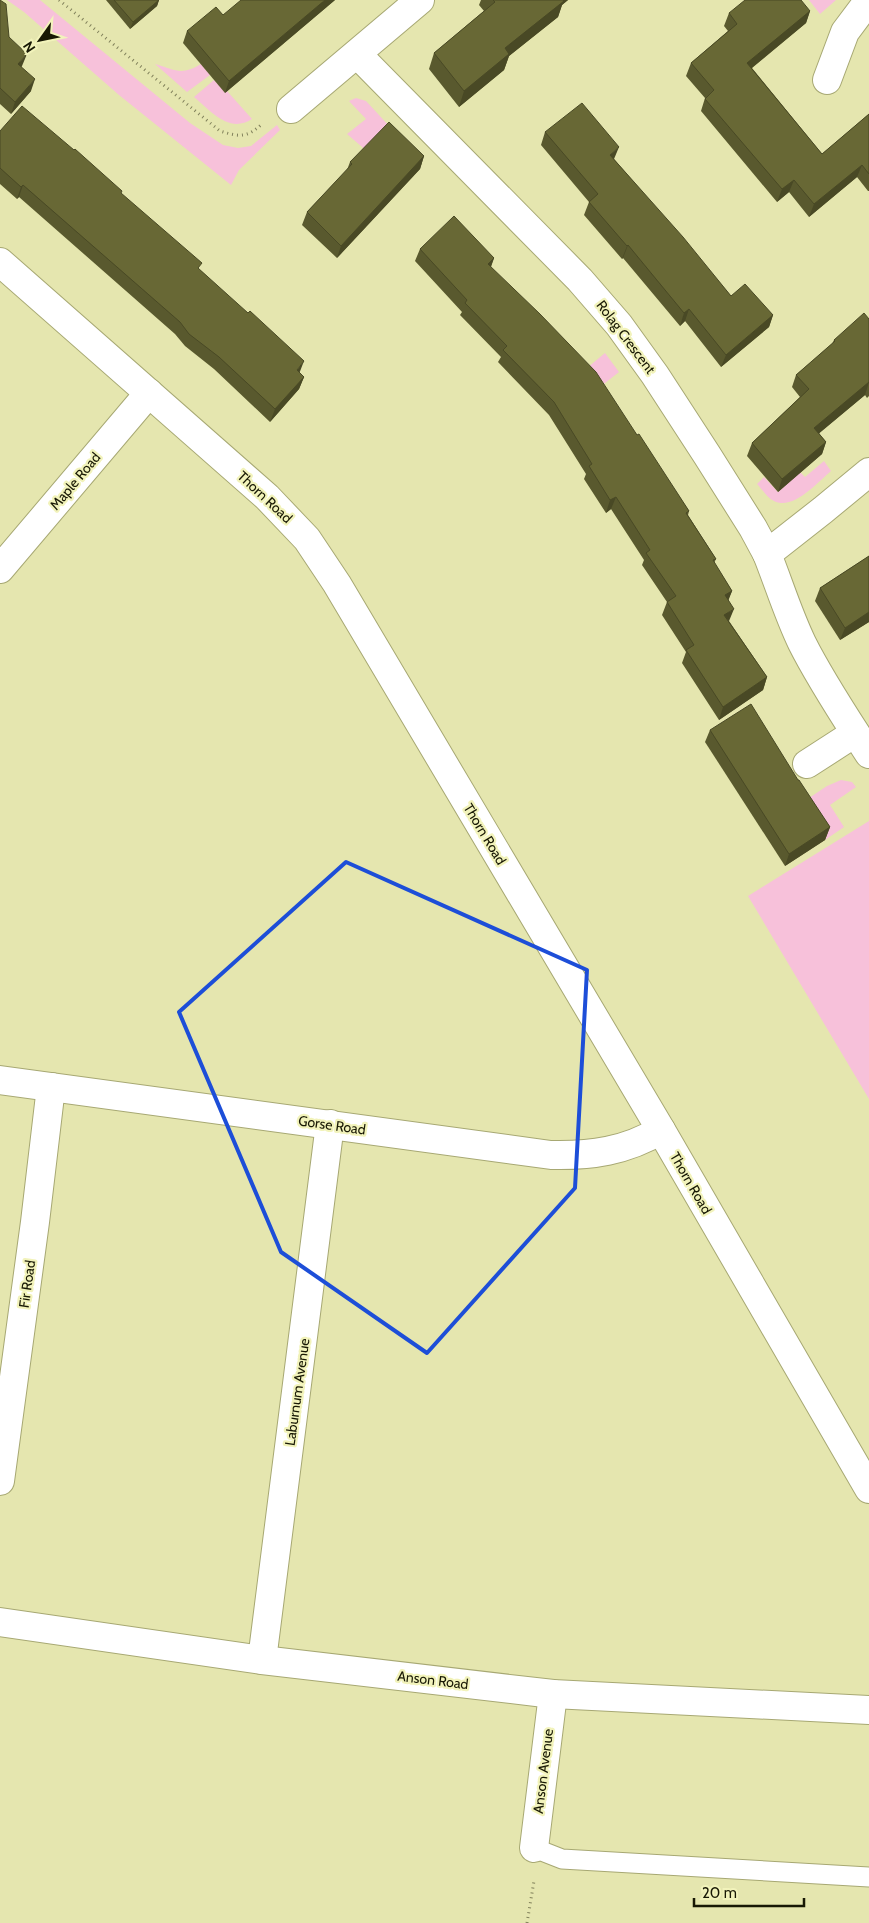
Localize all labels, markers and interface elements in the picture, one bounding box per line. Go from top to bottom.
north arrow [15,15,65,65]
text: N [19,38,39,56]
street label: Rolag Crescent [592,297,660,378]
street label: Maple Road [46,449,104,513]
street label: Thorn Road [234,467,296,527]
street label: Thorn Road [460,800,510,868]
street label: Gorse Road [297,1111,367,1139]
street label: Thorn Road [666,1149,716,1217]
street label: Fir Road [15,1259,39,1309]
street label: Laburnum Avenue [281,1337,313,1447]
street label: Anson Road [397,1667,469,1693]
street label: Anson Avenue [529,1728,557,1814]
scale bar [694,1876,804,1908]
text: 20 m [702,1884,737,1902]

